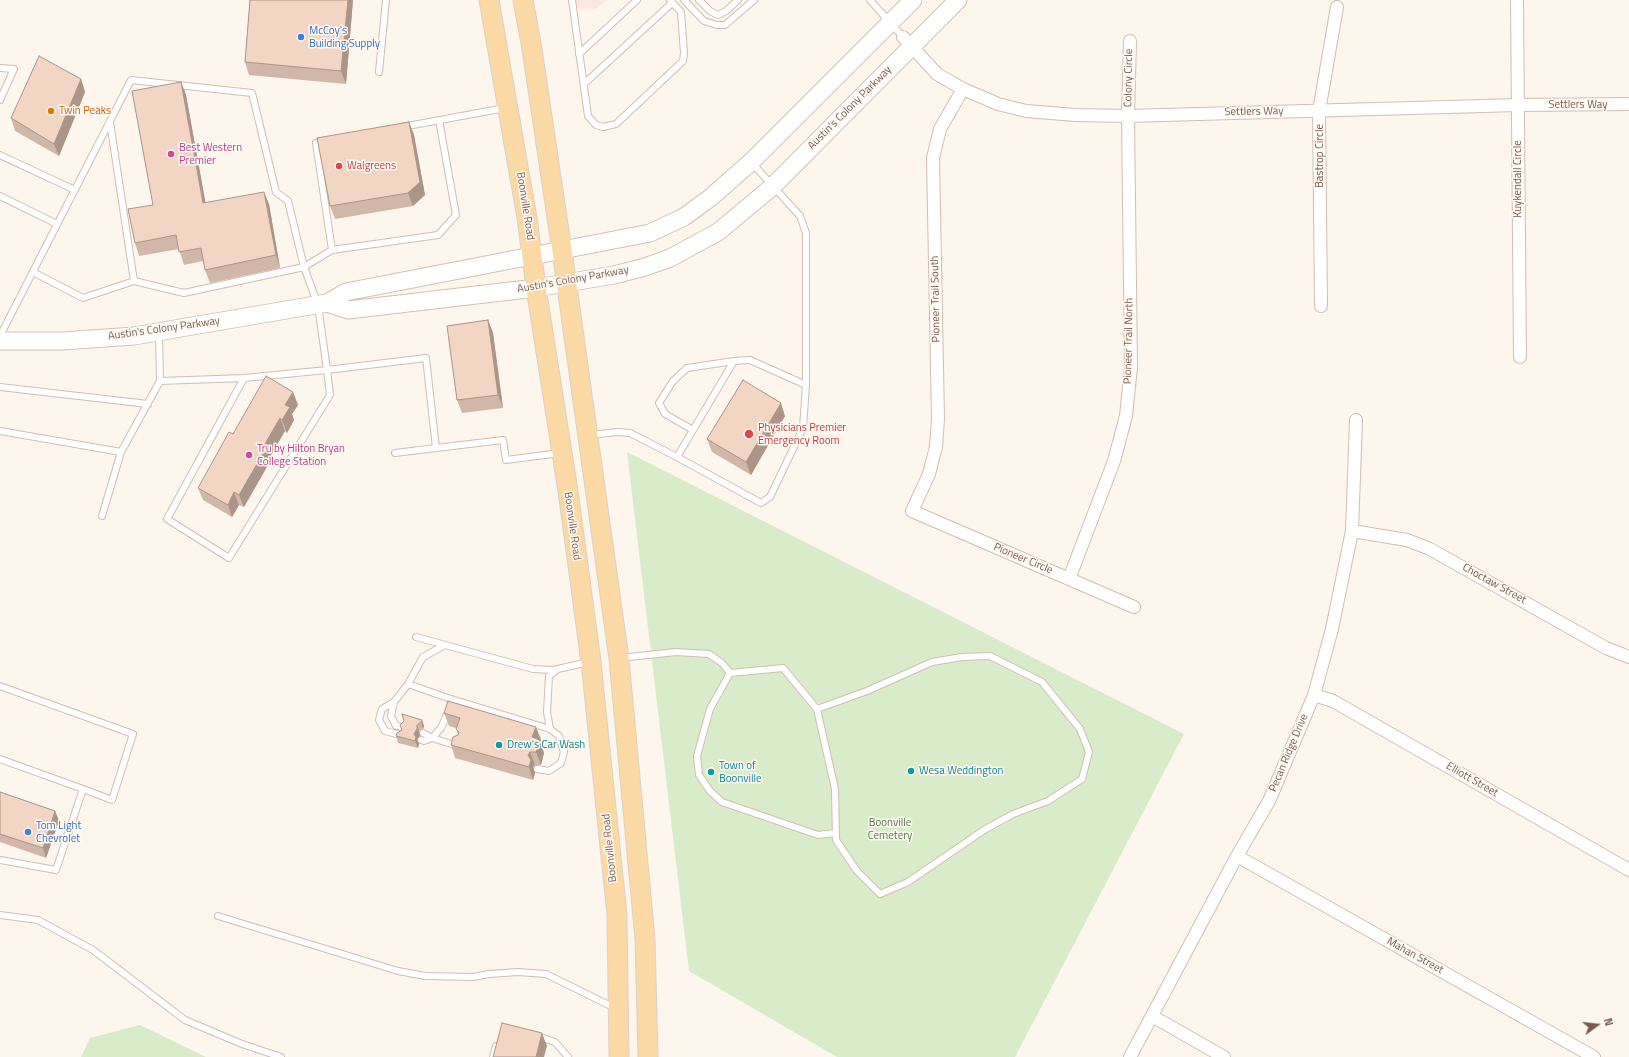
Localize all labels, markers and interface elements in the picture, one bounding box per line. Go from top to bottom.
place label: McCoy's Building Supply [309,24,380,50]
marker: McCoy's Building Supply [296,32,306,42]
street label: Colony Circle [1122,49,1136,107]
street label: Austin's Colony Parkway [805,63,895,153]
street label: Settlers Way [1549,98,1607,112]
place label: Twin Peaks [59,104,111,118]
street label: Settlers Way [1224,105,1284,119]
marker: Twin Peaks [46,106,56,116]
street label: Bastrop Circle [1313,124,1327,188]
street label: Kuykendall Circle [1511,140,1525,218]
place label: Best Western Premier [179,141,242,167]
marker: Best Western Premier [166,149,176,159]
place label: Walgreens [347,159,396,173]
marker: Walgreens [334,161,344,171]
street label: Boonville Road [513,171,537,241]
street label: Pioneer Trail South [929,255,943,343]
street label: Austin's Colony Parkway [516,264,630,296]
street label: Pioneer Trail North [1122,298,1136,384]
street label: Austin's Colony Parkway [107,315,221,343]
place label: Physicians Premier Emergency Room [758,421,846,447]
marker: Physicians Premier Emergency Room [743,428,755,440]
place label: Tru by Hilton Bryan College Station [257,442,345,468]
marker: Tru by Hilton Bryan College Station [244,450,254,460]
street label: Boonville Road [561,491,583,561]
street label: Pioneer Circle [991,541,1055,577]
street label: Choctaw Street [1460,561,1528,607]
street label: Pecan Ridge Drive [1267,712,1311,794]
place label: Drew's Car Wash [507,738,585,752]
marker: Drew's Car Wash [494,740,504,750]
place label: Town of Boonville [719,759,762,785]
street label: Elliott Street [1444,760,1500,800]
place label: Wesa Weddington [919,764,1003,778]
marker: Wesa Weddington [906,766,916,776]
marker: Town of Boonville [706,767,716,777]
street label: Boonville Road [600,813,620,883]
park label: Boonville Cemetery [868,816,912,842]
place label: Tom Light Chevrolet [36,819,81,845]
marker: Tom Light Chevrolet [23,827,33,837]
street label: Mahan Street [1384,935,1446,977]
north arrow [1577,1005,1617,1045]
text: N [1600,1016,1617,1028]

